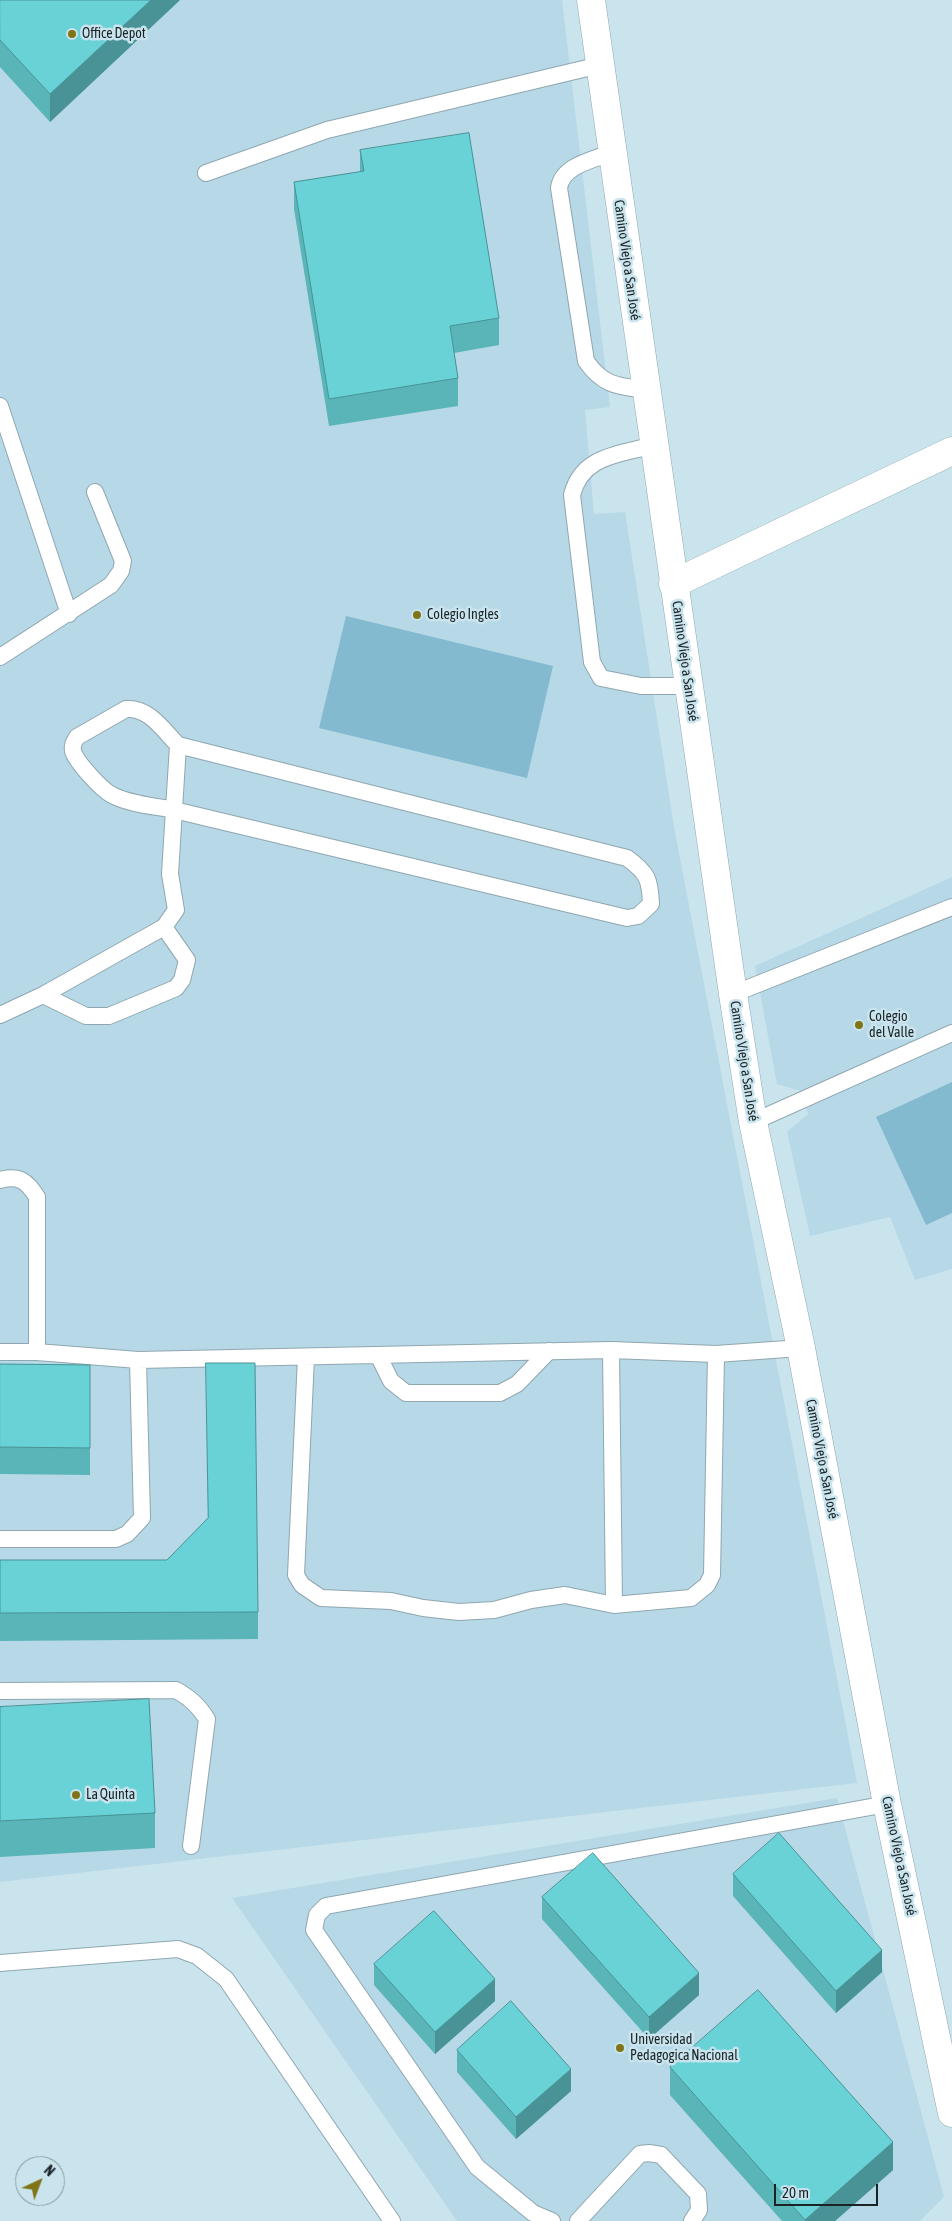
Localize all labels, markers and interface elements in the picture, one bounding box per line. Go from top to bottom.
place label: Office Depot [82,26,146,42]
marker: Office Depot [66,28,78,40]
street label: Camino Viejo a San José [610,199,644,321]
street label: Camino Viejo a San José [668,600,702,722]
place label: Colegio Ingles [427,607,499,623]
marker: Colegio Ingles [411,609,423,621]
street label: Camino Viejo a San José [726,1000,762,1122]
place label: Colegio del Valle [869,1009,914,1042]
marker: Colegio del Valle [853,1019,865,1031]
street label: Camino Viejo a San José [802,1398,842,1520]
place label: La Quinta [86,1787,135,1803]
marker: La Quinta [70,1789,82,1801]
street label: Camino Viejo a San José [878,1795,920,1917]
place label: Universidad Pedagogica Nacional [630,2032,738,2064]
marker: Universidad Pedagogica Nacional [614,2042,626,2054]
north arrow [15,2156,65,2206]
text: N [41,2162,58,2179]
scale bar [777,2174,881,2206]
text: 20 m [782,2184,809,2201]

